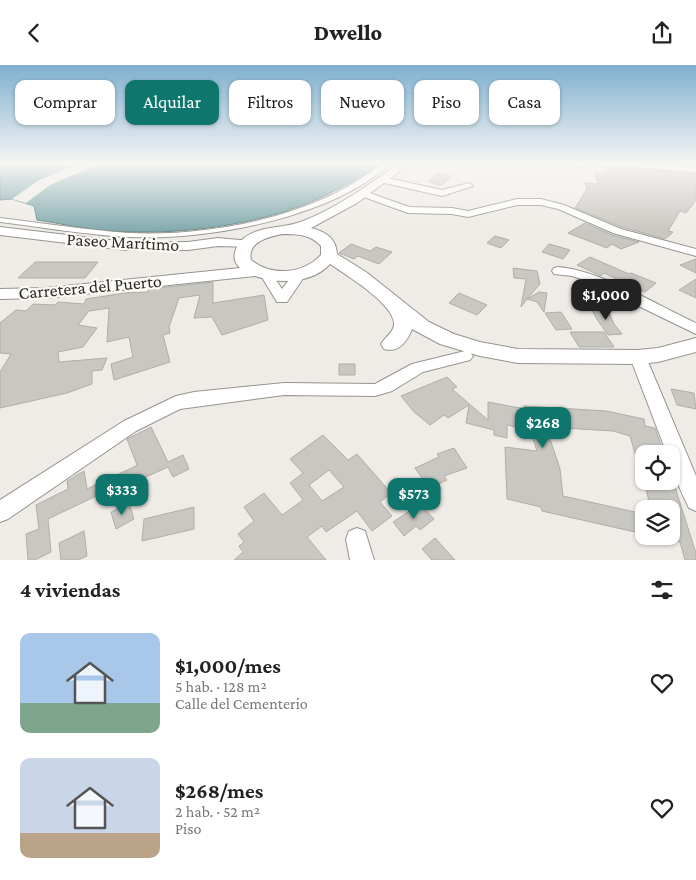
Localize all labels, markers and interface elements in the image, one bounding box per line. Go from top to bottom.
icon: back [20,19,48,47]
icon: share [648,19,676,47]
text: Dwello [314,20,382,45]
chip: Comprar [15,80,115,125]
chip: Alquilar [125,80,219,125]
chip: Filtros [229,80,311,125]
chip: Nuevo [321,80,404,125]
chip: Piso [414,80,479,125]
chip: Casa [489,80,560,125]
street label: Paseo Marítimo [66,229,180,255]
street label: Carretera del Puerto [17,271,163,303]
pin: $1,000 [565,279,647,321]
text: $1,000 [582,286,630,303]
pin: $268 [513,407,573,449]
text: $268 [526,414,560,431]
map controls [635,445,680,545]
button: locate [635,445,680,490]
pin: $333 [92,473,152,516]
pin: $573 [384,477,444,520]
text: $333 [106,481,138,498]
text: $573 [399,485,429,502]
button: layers [635,500,680,545]
icon: filters [648,576,676,604]
text: 4 viviendas [20,578,120,602]
icon: home [60,653,120,713]
text: $1,000/mes [175,654,281,678]
icon: heart [648,669,676,697]
text: 5 hab. · 128 m² [175,678,267,695]
text: Calle del Cementerio [175,695,308,712]
icon: home [60,778,120,838]
text: $268/mes [175,779,263,803]
icon: heart [648,794,676,822]
text: 2 hab. · 52 m² [175,803,260,820]
text: Piso [175,820,201,837]

